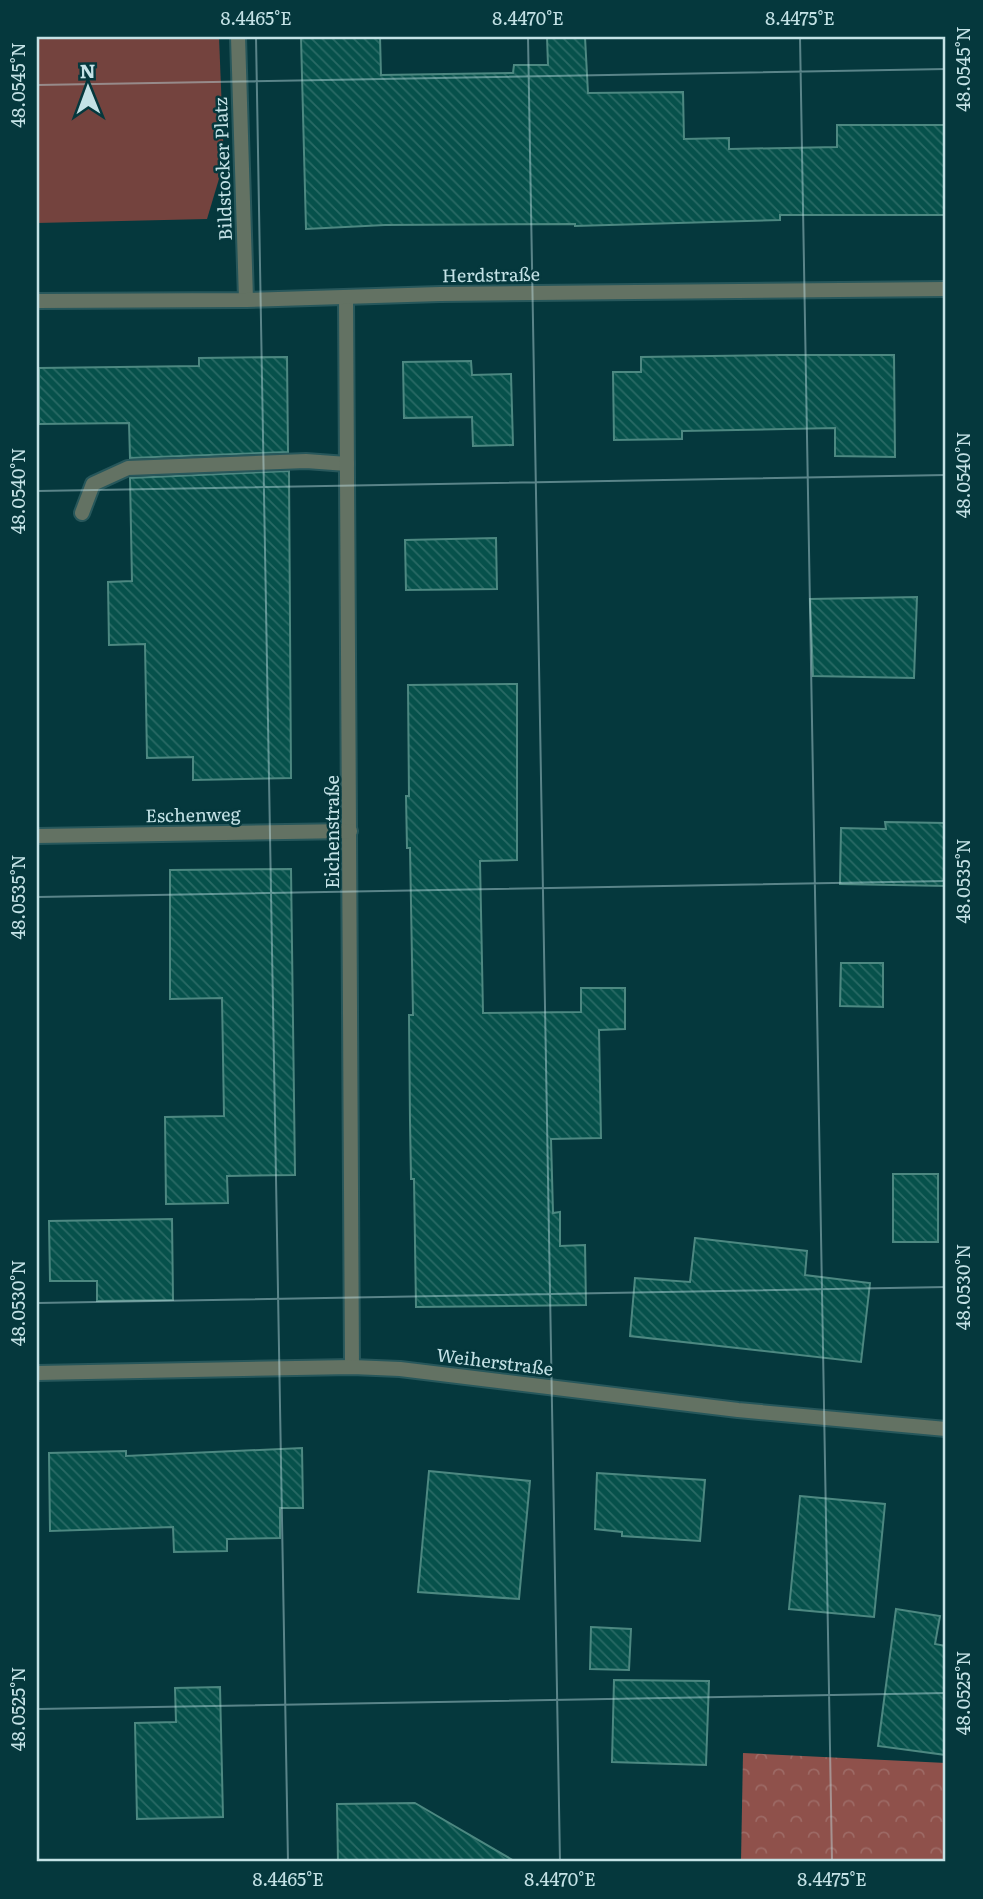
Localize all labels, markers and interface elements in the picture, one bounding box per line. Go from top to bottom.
text: 8.4465°E [220,4,292,31]
text: 8.4470°E [492,4,564,31]
text: 8.4475°E [765,4,835,31]
text: 48.0545°N [949,26,976,112]
text: 48.0545°N [4,42,31,128]
north arrow [52,52,122,122]
text: N [79,56,96,84]
street label: Bildstocker Platz [206,97,238,241]
street label: Herdstraße [442,260,540,288]
text: 48.0540°N [949,432,976,518]
text: 48.0540°N [4,448,31,534]
street label: Eichenstraße [318,775,345,889]
street label: Eschenweg [145,800,242,828]
text: 48.0535°N [949,838,976,924]
text: 48.0535°N [4,854,31,940]
text: 48.0530°N [949,1244,976,1330]
text: 48.0530°N [4,1260,31,1346]
street label: Weiherstraße [435,1340,555,1382]
text: 48.0525°N [949,1651,976,1735]
text: 48.0525°N [4,1667,31,1751]
text: 8.4465°E [252,1865,324,1892]
text: 8.4470°E [524,1865,596,1892]
text: 8.4475°E [797,1865,867,1892]

